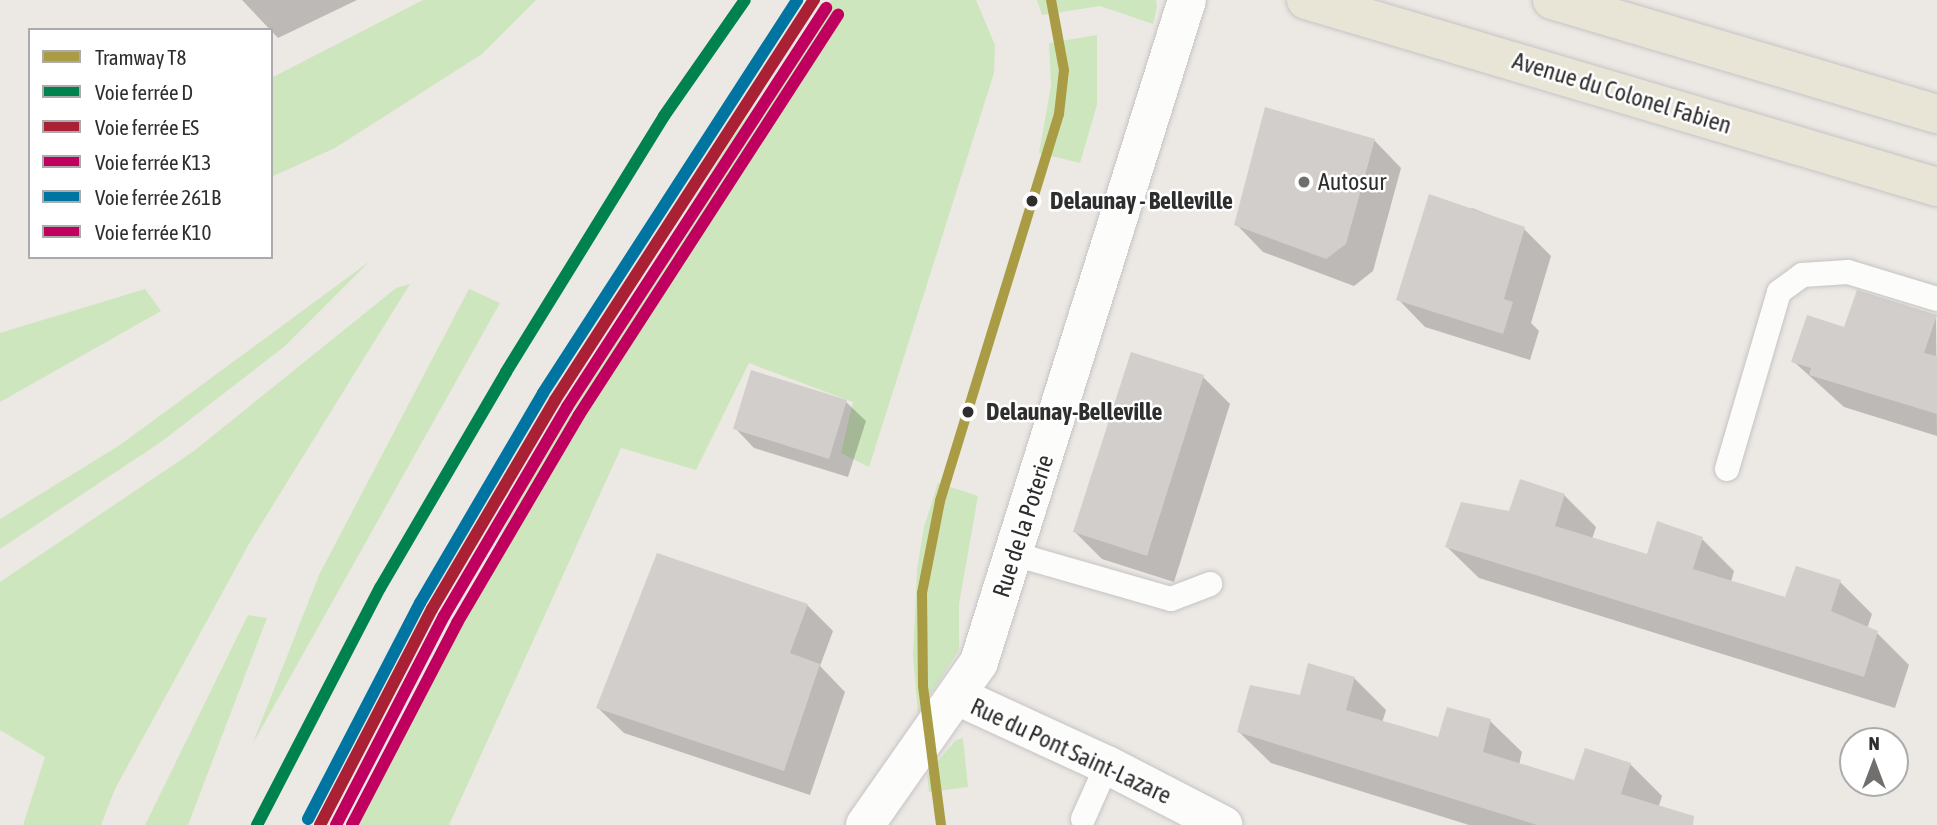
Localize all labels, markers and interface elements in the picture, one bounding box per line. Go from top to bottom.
legend [28,28,273,259]
text: Tramway T8 [95,45,186,69]
street label: Avenue du Colonel Fabien [1509,46,1735,140]
text: Voie ferrée D [95,80,193,104]
text: Voie ferrée ES [95,115,199,139]
text: Voie ferrée K13 [95,150,211,174]
place label: Autosur [1318,168,1386,196]
marker: Autosur [1296,174,1312,190]
text: Voie ferrée 261B [95,185,221,209]
place label: Delaunay - Belleville [1050,187,1233,215]
marker: Delaunay - Belleville [1020,189,1044,213]
text: Voie ferrée K10 [95,220,211,244]
place label: Delaunay-Belleville [986,398,1162,426]
marker: Delaunay-Belleville [956,400,980,424]
street label: Rue de la Poterie [986,451,1060,601]
street label: Rue du Pont Saint-Lazare [966,692,1176,810]
north arrow [1839,727,1909,797]
text: N [1868,732,1880,754]

